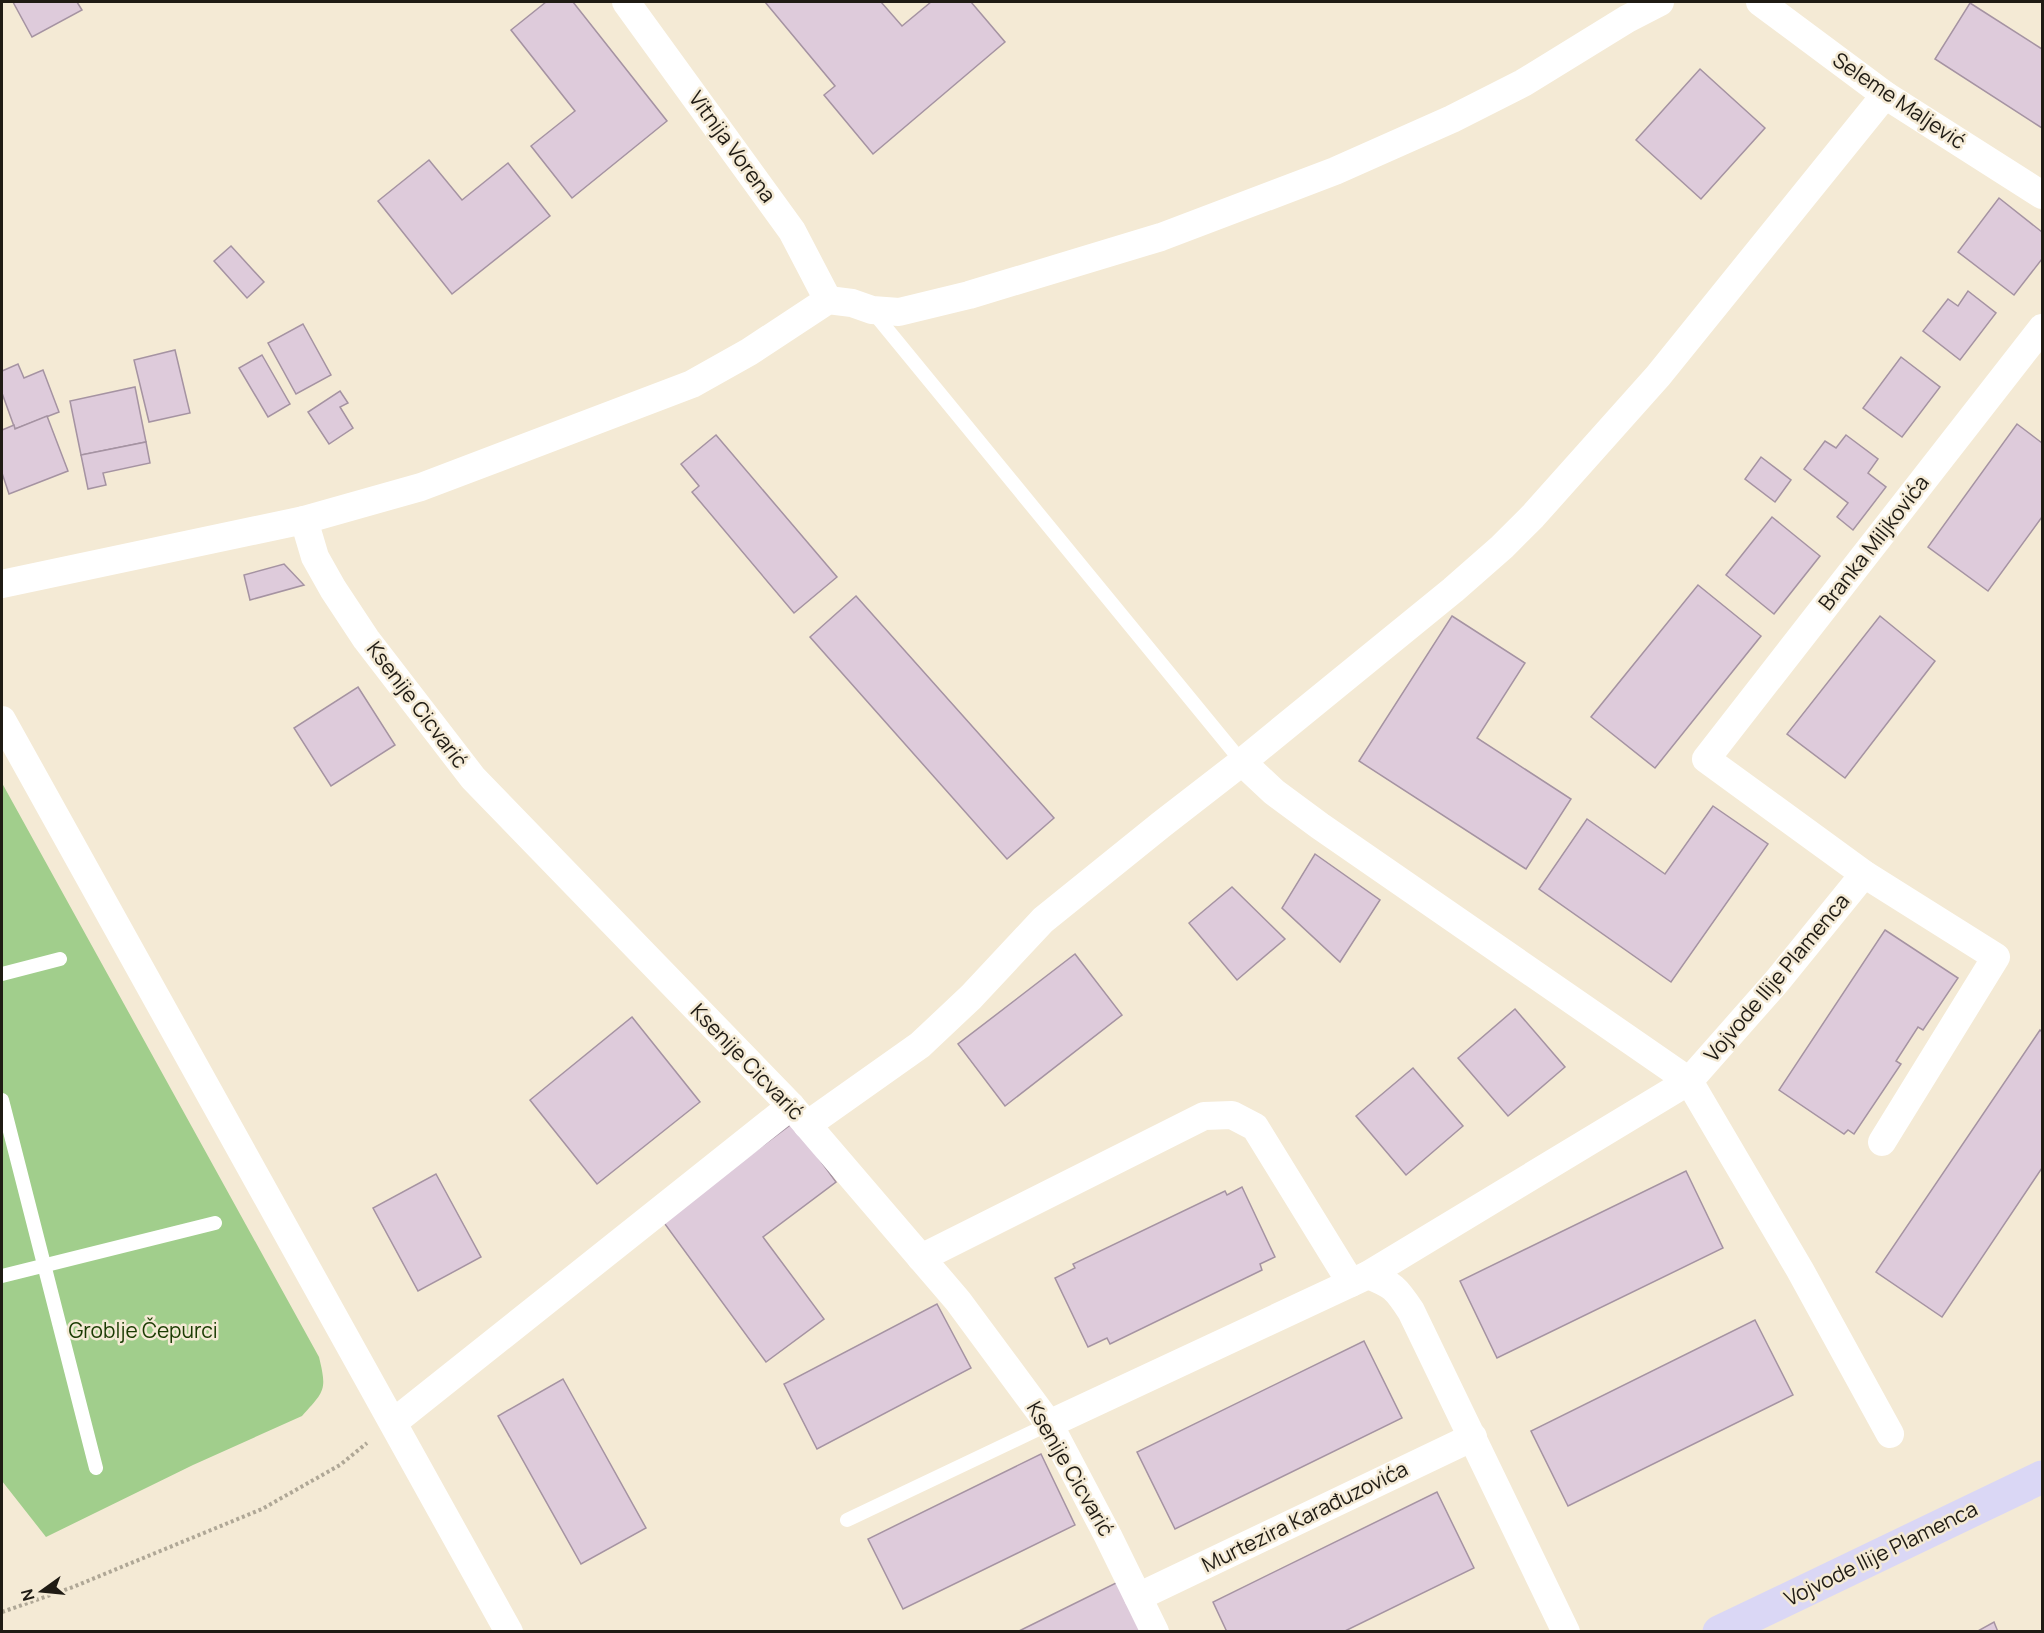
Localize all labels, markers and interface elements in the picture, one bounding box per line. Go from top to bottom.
street label: Seleme Maljević [1828,45,1972,155]
street label: Vitnija Vorena [683,85,783,208]
street label: Branka Miljkovića [1812,469,1935,616]
street label: Ksenije Cicvarić [361,635,475,773]
street label: Vojvode Ilije Plamenca [1697,887,1855,1067]
street label: Ksenije Cicvarić [685,997,810,1126]
park label: Groblje Čepurci [68,1316,218,1344]
street label: Ksenije Cicvarić [1021,1396,1121,1541]
street label: Murtezira Karađuzovića [1197,1454,1412,1578]
street label: Vojvode Ilije Plamenca [1779,1494,1982,1612]
north arrow [12,1561,72,1621]
text: N [15,1586,40,1603]

